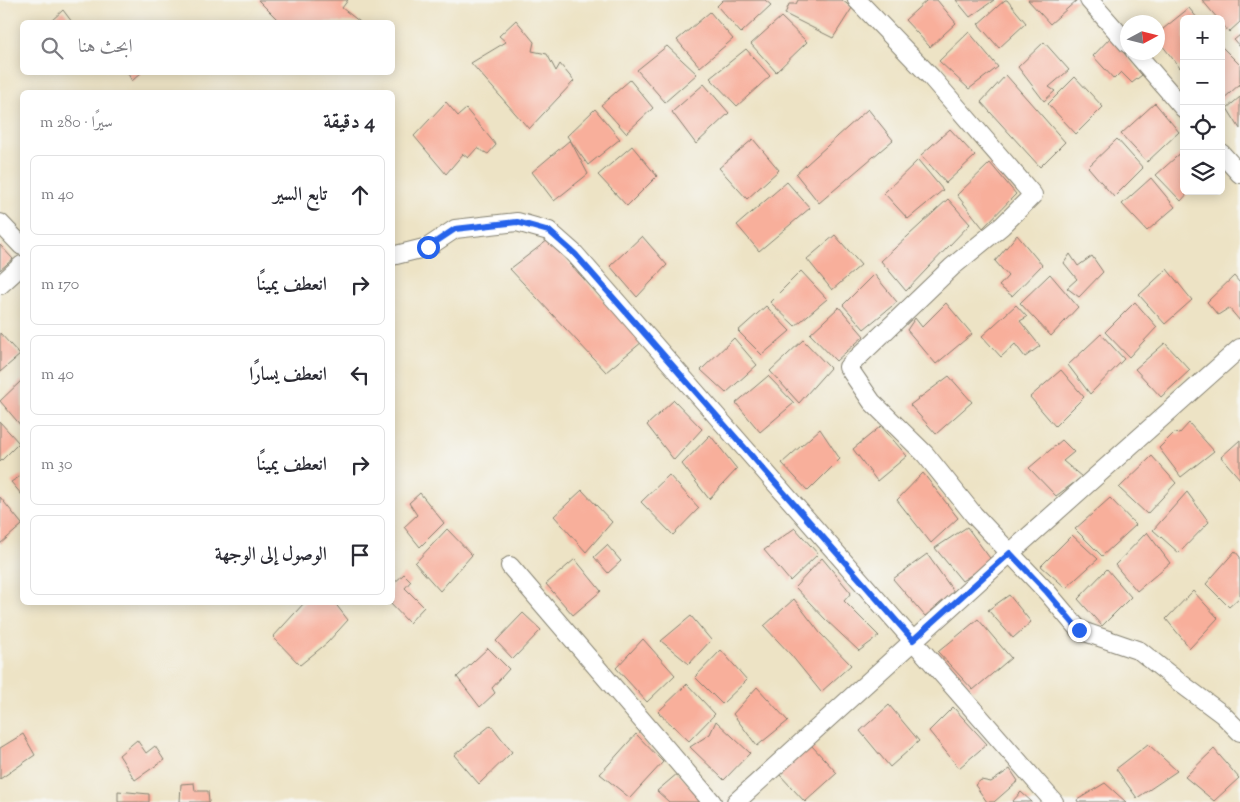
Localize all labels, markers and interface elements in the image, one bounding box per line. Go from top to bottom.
north arrow [1120,15,1165,60]
map controls [1180,15,1225,195]
button: + [1180,15,1225,60]
search box [20,20,395,75]
icon: search [38,34,66,62]
text: ابحث هنا [78,34,133,61]
button: − [1180,60,1225,105]
button: locate [1180,105,1225,150]
text: 4 دقيقة [323,108,375,138]
text: سيرًا · 280 m [40,112,113,135]
button: layers [1180,150,1225,195]
icon: ahead [346,181,374,209]
text: تابع السير [273,182,327,209]
text: 40 m [41,184,74,207]
route start [417,236,440,259]
icon: right [346,271,374,299]
text: انعطف يمينًا [257,272,327,299]
text: 170 m [41,274,79,297]
icon: left [346,361,374,389]
text: انعطف يسارًا [249,362,327,389]
text: 40 m [41,364,74,387]
icon: right [346,451,374,479]
text: انعطف يمينًا [257,452,327,479]
text: 30 m [41,454,72,477]
icon: arrive [346,541,374,569]
text: الوصول إلى الوجهة [215,542,327,569]
route end [1068,619,1091,642]

